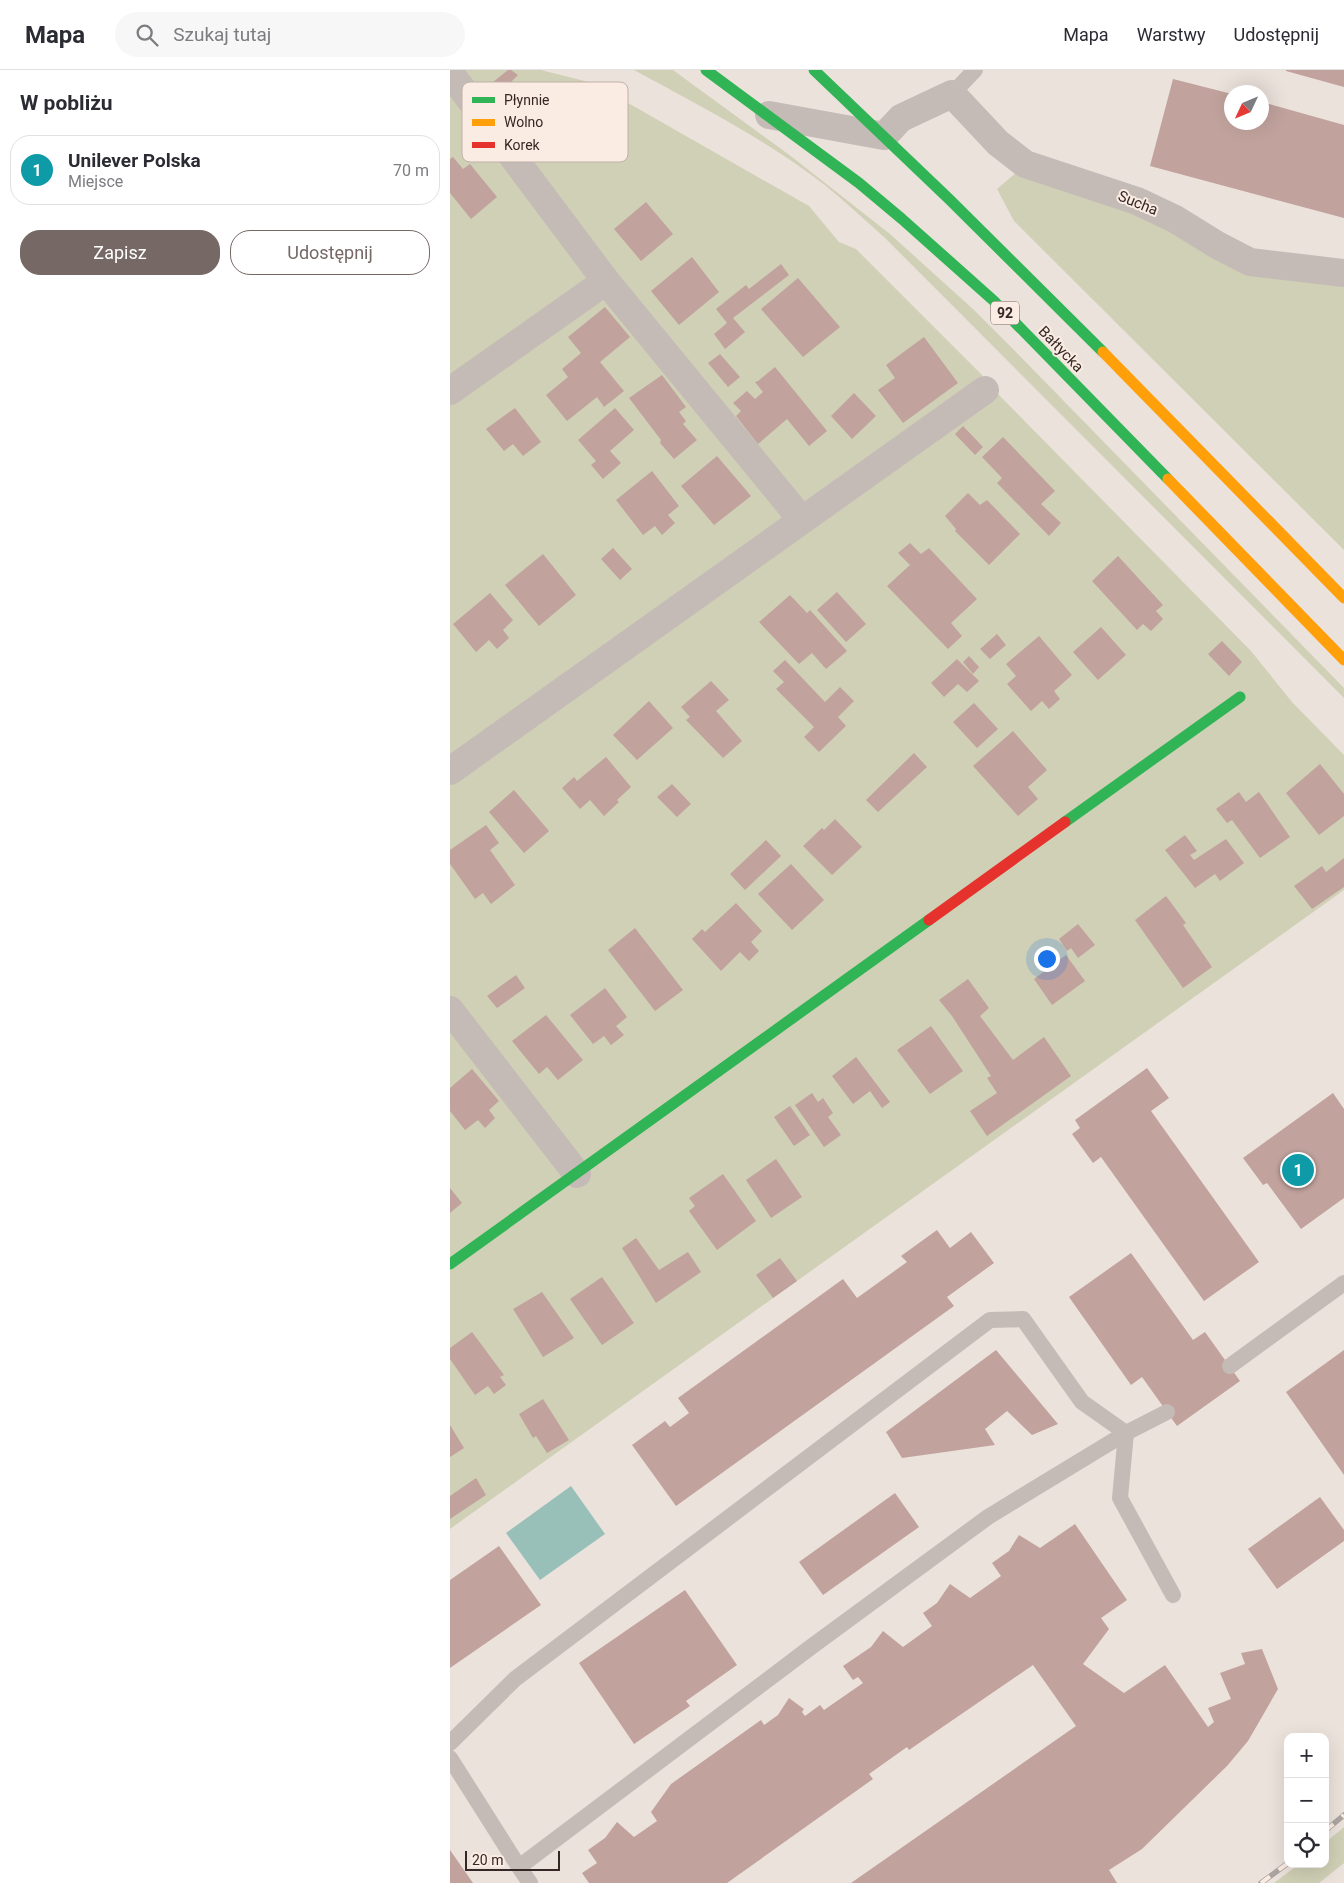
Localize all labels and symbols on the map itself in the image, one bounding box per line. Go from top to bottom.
legend [462,82,628,162]
north arrow [1224,85,1269,130]
text: Płynnie [504,92,550,108]
text: Wolno [504,114,543,130]
text: Korek [504,137,541,153]
street label: Sucha [1115,187,1161,219]
road number: 92 [991,302,1019,324]
street label: Bałtycka [1035,322,1087,376]
your location [1034,946,1060,972]
pin: 1 [1282,1151,1314,1189]
scale bar [465,1848,560,1871]

